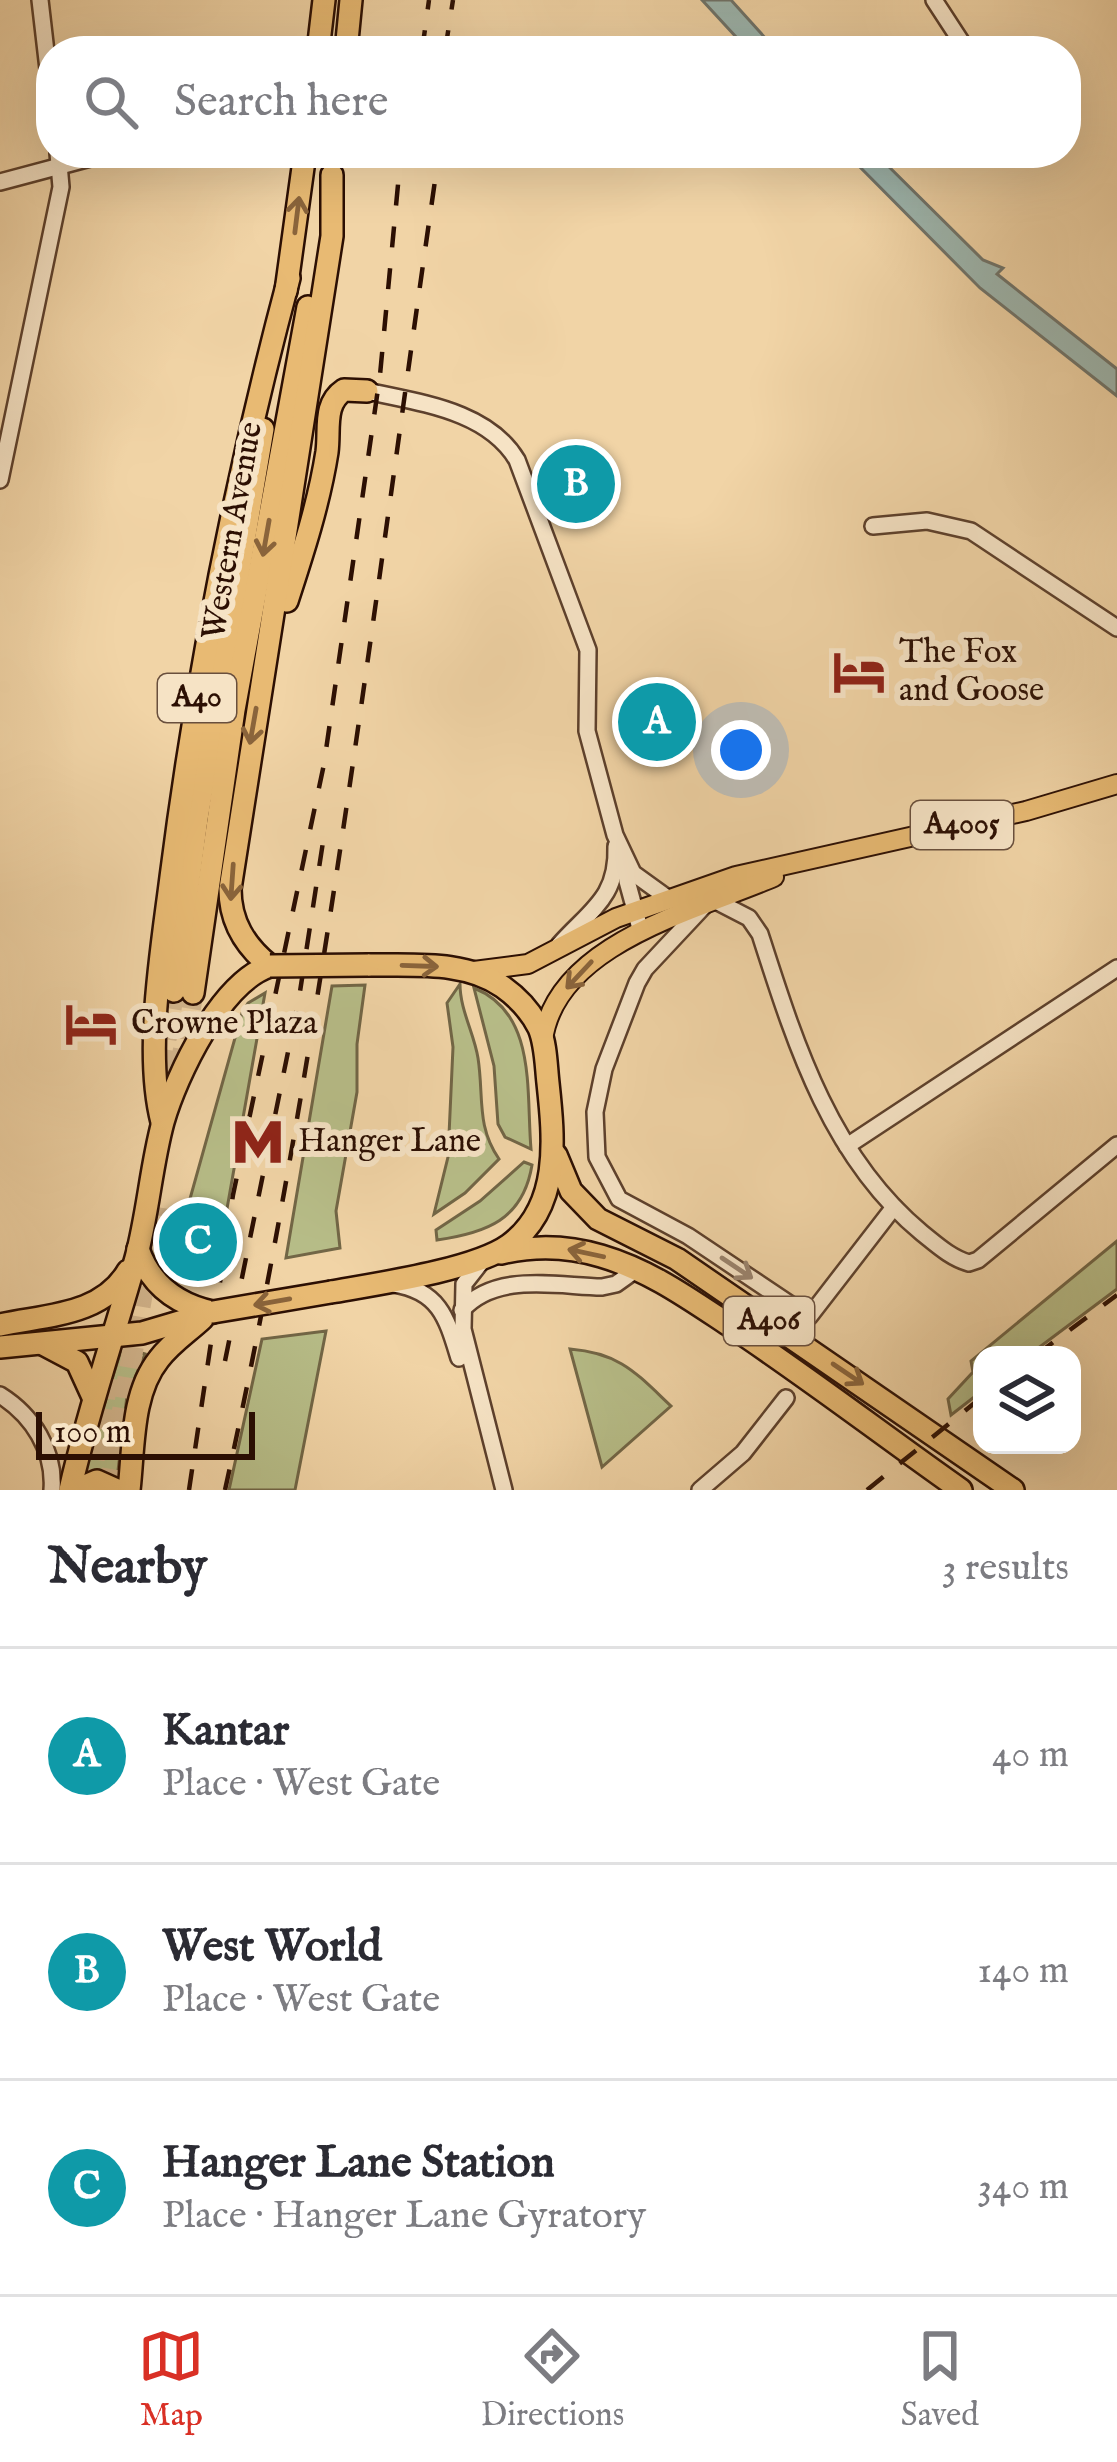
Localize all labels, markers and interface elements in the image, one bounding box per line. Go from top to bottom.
search box [36,36,1081,168]
icon: search [78,69,144,135]
text: Search here [174,74,388,131]
one-way arrow [286,197,309,236]
street label: Western Avenue [193,419,273,643]
pin: B [537,439,615,529]
one-way arrow [254,518,276,557]
place label: The Fox and Goose [899,632,1044,712]
hotel icon: The Fox and Goose [830,643,888,701]
road number: A40 [158,674,236,722]
pin: A [618,677,696,767]
one-way arrow [241,706,264,745]
your location [711,720,771,780]
road number: A4005 [911,801,1013,849]
one-way arrow [220,862,243,901]
one-way arrow [400,955,439,978]
one-way arrow [565,959,594,989]
hotel icon: Crowne Plaza [62,995,120,1053]
place label: Crowne Plaza [131,1003,318,1045]
metro station icon: Hanger Lane [229,1113,287,1171]
place label: Hanger Lane [298,1121,481,1163]
pin: C [159,1197,237,1287]
one-way arrow [567,1240,605,1263]
one-way arrow [719,1256,753,1281]
one-way arrow [253,1291,292,1314]
road number: A406 [724,1297,814,1345]
map controls [973,1346,1081,1454]
button: layers [973,1346,1081,1454]
one-way arrow [830,1362,864,1387]
scale bar [36,1406,255,1459]
text: 100 m [54,1412,131,1454]
text: Nearby [48,1536,207,1601]
text: 3 results [942,1544,1069,1593]
text: Kantar [162,1703,289,1760]
text: A [74,1731,100,1780]
text: 40 m [992,1731,1069,1780]
text: Place · West Gate [162,1760,440,1809]
text: West World [162,1919,382,1976]
text: B [74,1947,100,1996]
text: 140 m [978,1947,1069,1996]
text: Place · West Gate [162,1976,440,2025]
text: Hanger Lane Station [162,2135,555,2192]
text: C [73,2163,101,2212]
text: 340 m [978,2163,1069,2212]
text: Place · Hanger Lane Gyratory [162,2192,646,2241]
tab: Map [138,2323,204,2437]
tab: Directions [481,2323,624,2437]
tab: Saved [901,2323,979,2437]

